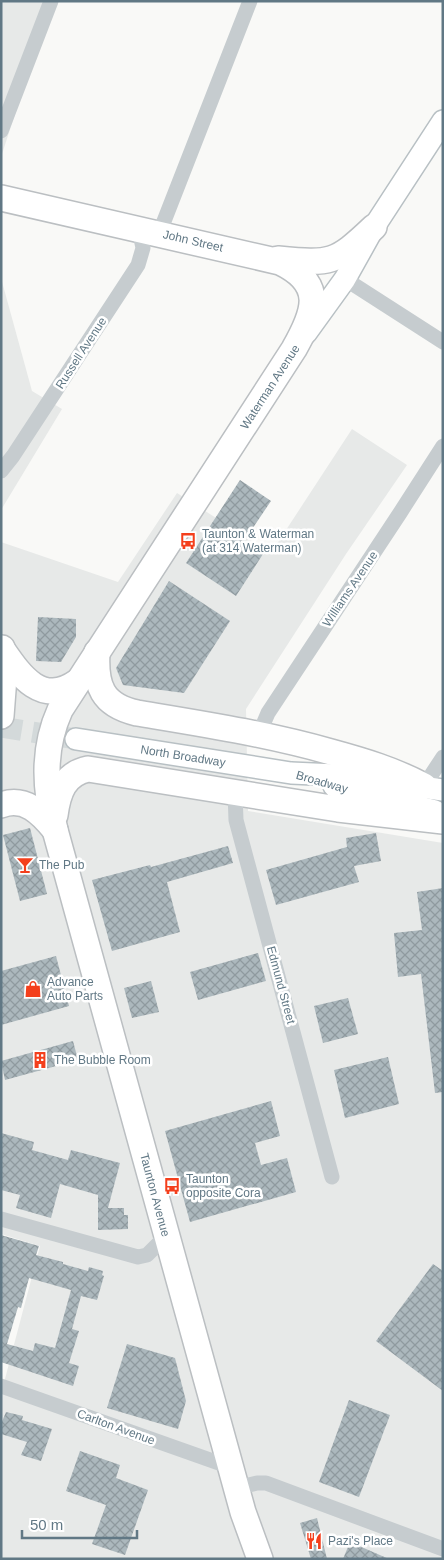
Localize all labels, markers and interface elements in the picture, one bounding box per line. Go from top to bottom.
street label: John Street [162,227,225,255]
street label: Russell Avenue [53,314,110,391]
street label: Waterman Avenue [237,342,303,432]
place label: Taunton & Waterman (at 314 Waterman) [202,527,314,555]
bus stop icon: Taunton & Waterman (at 314 Waterman) [178,531,198,551]
street label: Williams Avenue [320,548,381,629]
street label: North Broadway [139,742,227,770]
street label: Broadway [294,768,350,796]
bar icon: The Pub [15,855,35,875]
place label: The Pub [39,858,85,872]
street label: Edmund Street [264,945,298,1026]
place label: Advance Auto Parts [47,975,103,1003]
shop icon: Advance Auto Parts [23,979,43,999]
building icon: The Bubble Room [30,1050,50,1070]
place label: The Bubble Room [54,1053,151,1067]
street label: Taunton Avenue [137,1152,173,1239]
place label: Taunton opposite Cora [186,1172,261,1200]
bus stop icon: Taunton opposite Cora [162,1176,182,1196]
street label: Carlton Avenue [75,1406,157,1448]
scale bar [22,1508,138,1540]
text: 50 m [30,1516,63,1533]
restaurant icon: Pazi's Place [304,1531,324,1551]
place label: Pazi's Place [328,1534,393,1548]

